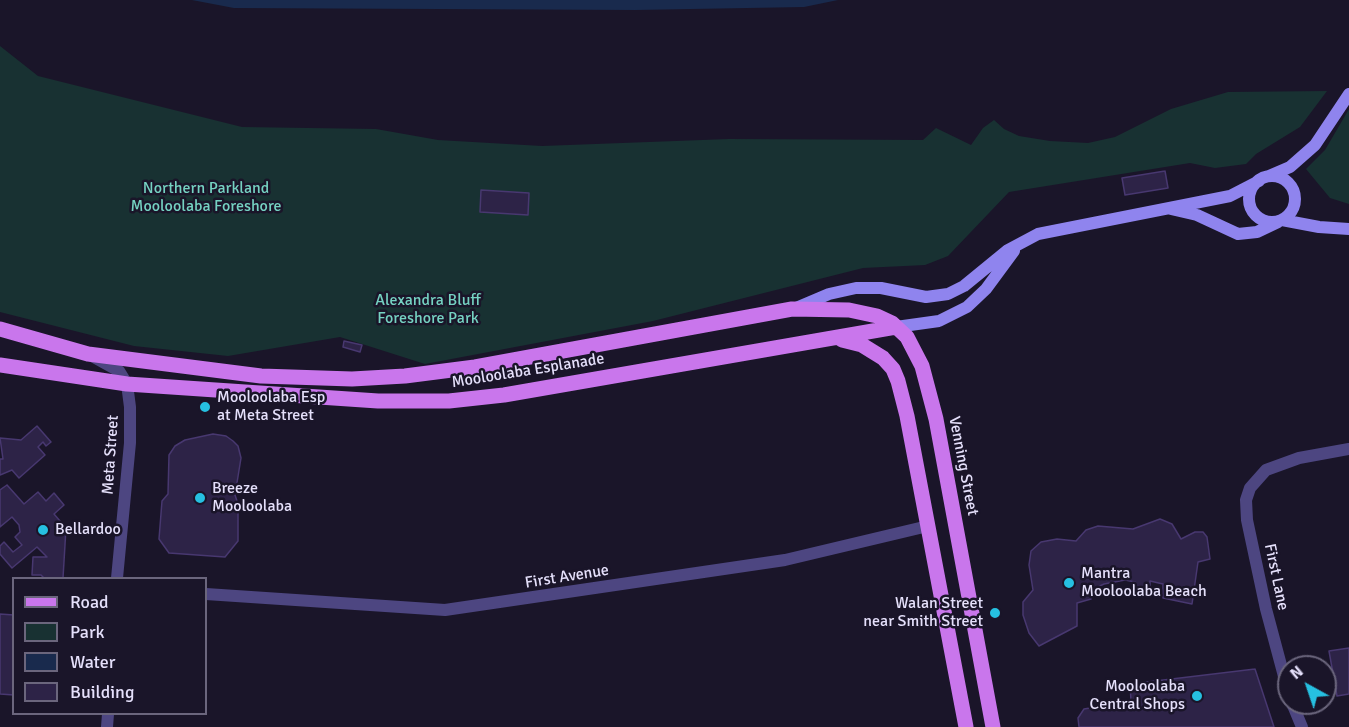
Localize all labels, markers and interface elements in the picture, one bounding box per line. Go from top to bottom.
park label: Northern Parkland Mooloolaba Foreshore [130,179,282,217]
park label: Alexandra Bluff Foreshore Park [375,291,481,329]
street label: Mooloolaba Esplanade [450,349,606,393]
place label: Mooloolaba Esp at Meta Street [217,388,325,426]
marker: Mooloolaba Esp at Meta Street [198,400,212,414]
street label: Meta Street [99,415,123,495]
street label: Venning Street [944,415,982,517]
place label: Breeze Mooloolaba [212,479,292,517]
marker: Breeze Mooloolaba [193,491,207,505]
place label: Bellardoo [55,520,121,540]
marker: Bellardoo [36,523,50,537]
street label: First Lane [1260,542,1292,612]
street label: First Avenue [524,561,610,593]
place label: Mantra Mooloolaba Beach [1081,564,1207,602]
marker: Mantra Mooloolaba Beach [1062,576,1076,590]
legend [12,577,207,715]
text: Road [70,591,109,613]
place label: Walan Street near Smith Street [863,594,983,632]
marker: Walan Street near Smith Street [988,606,1002,620]
text: Park [70,621,105,643]
text: Water [70,651,115,673]
north arrow [1277,655,1337,715]
text: N [1286,662,1307,684]
place label: Mooloolaba Central Shops [1090,677,1185,715]
text: Building [70,681,134,703]
marker: Mooloolaba Central Shops [1190,689,1204,703]

